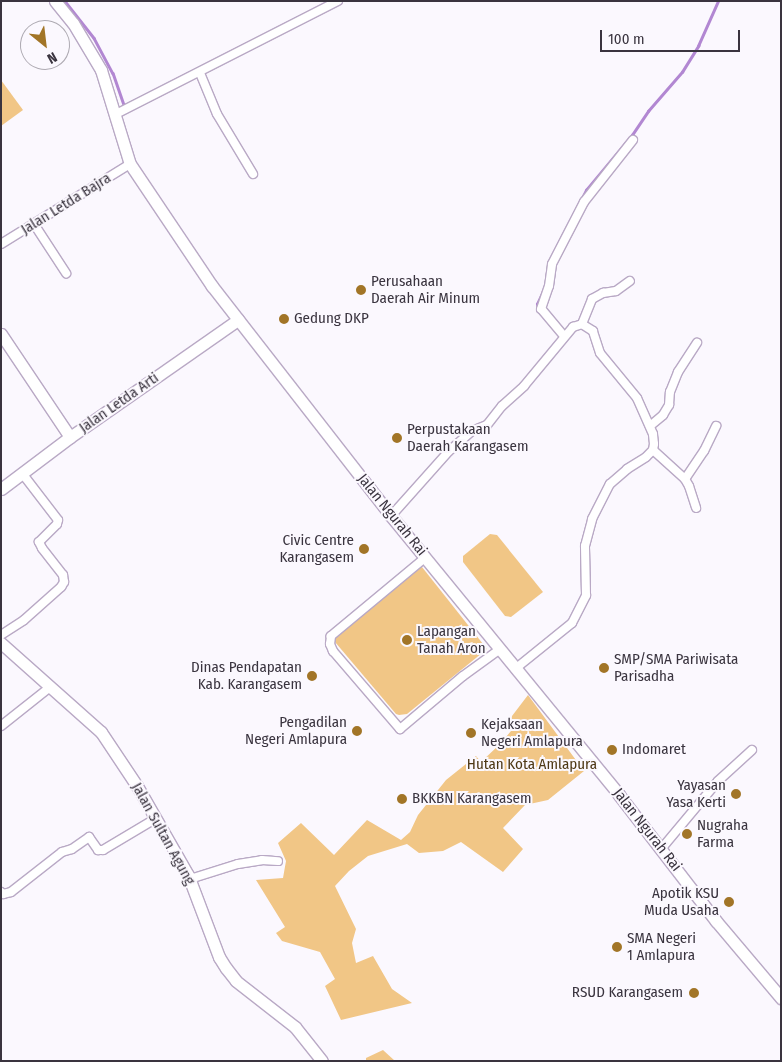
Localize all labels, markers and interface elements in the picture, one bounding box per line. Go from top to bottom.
north arrow [20,20,70,70]
scale bar [602,20,742,52]
text: 100 m [608,30,645,48]
text: N [44,48,60,67]
street label: Jalan Letda Bajra [18,169,114,239]
place label: Perusahaan Daerah Air Minum [371,272,480,307]
marker: Perusahaan Daerah Air Minum [355,284,367,296]
place label: Gedung DKP [294,310,369,328]
marker: Gedung DKP [278,313,290,325]
street label: Jalan Letda Arti [76,369,162,437]
place label: Perpustakaan Daerah Karangasem [407,420,528,455]
marker: Perpustakaan Daerah Karangasem [391,432,403,444]
street label: Jalan Ngurah Rai [353,470,431,560]
place label: Civic Centre Karangasem [279,531,354,566]
marker: Civic Centre Karangasem [358,543,370,555]
place label: Lapangan Tanah Aron [417,622,486,657]
marker: Lapangan Tanah Aron [401,634,413,646]
place label: SMP/SMA Pariwisata Parisadha [614,650,738,685]
place label: Dinas Pendapatan Kab. Karangasem [191,658,302,693]
marker: SMP/SMA Pariwisata Parisadha [598,662,610,674]
marker: Dinas Pendapatan Kab. Karangasem [306,670,318,682]
place label: Pengadilan Negeri Amlapura [245,713,347,748]
place label: Kejaksaan Negeri Amlapura [481,715,583,750]
marker: Pengadilan Negeri Amlapura [351,725,363,737]
marker: Kejaksaan Negeri Amlapura [465,727,477,739]
place label: Indomaret [622,741,686,759]
marker: Indomaret [606,744,618,756]
park label: Hutan Kota Amlapura [467,756,597,774]
place label: Yayasan Yasa Kerti [666,776,726,811]
street label: Jalan Sultan Agung [127,780,199,888]
street label: Jalan Ngurah Rai [609,785,685,875]
marker: Yayasan Yasa Kerti [730,788,742,800]
place label: BKKBN Karangasem [412,790,531,808]
marker: BKKBN Karangasem [396,793,408,805]
place label: Nugraha Farma [697,816,748,851]
marker: Nugraha Farma [681,828,693,840]
place label: Apotik KSU Muda Usaha [644,884,719,919]
marker: Apotik KSU Muda Usaha [723,896,735,908]
place label: SMA Negeri 1 Amlapura [627,929,696,964]
marker: SMA Negeri 1 Amlapura [611,941,623,953]
place label: RSUD Karangasem [572,984,683,1002]
marker: RSUD Karangasem [687,986,701,1000]

